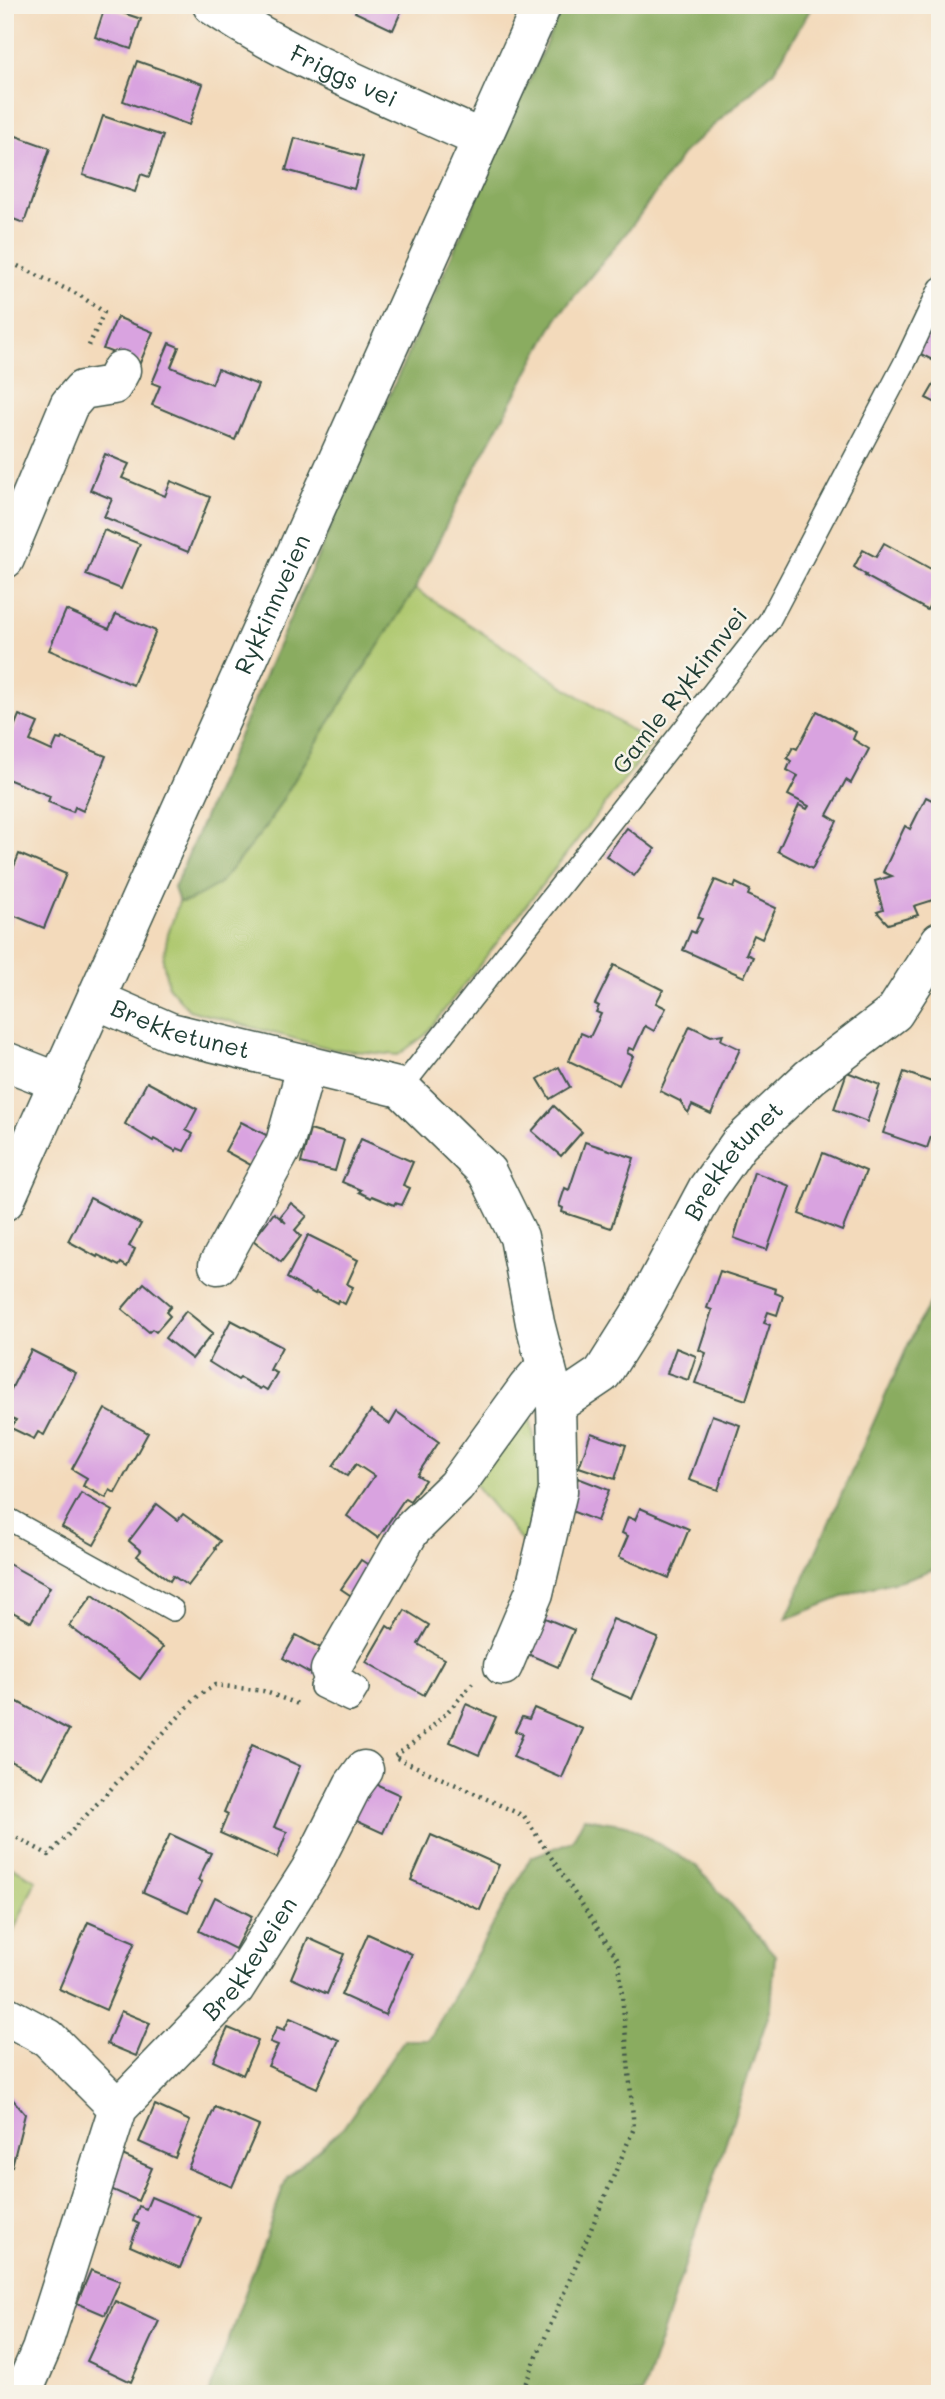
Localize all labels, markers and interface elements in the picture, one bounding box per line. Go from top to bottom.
street label: Friggs vei [285,37,403,114]
street label: Rykkinnveien [227,529,316,679]
street label: Gamle Rykkinnvei [604,601,753,779]
street label: Brekketunet [107,991,253,1065]
street label: Brekketunet [676,1093,789,1225]
street label: Brekkeveien [195,1890,303,2026]

